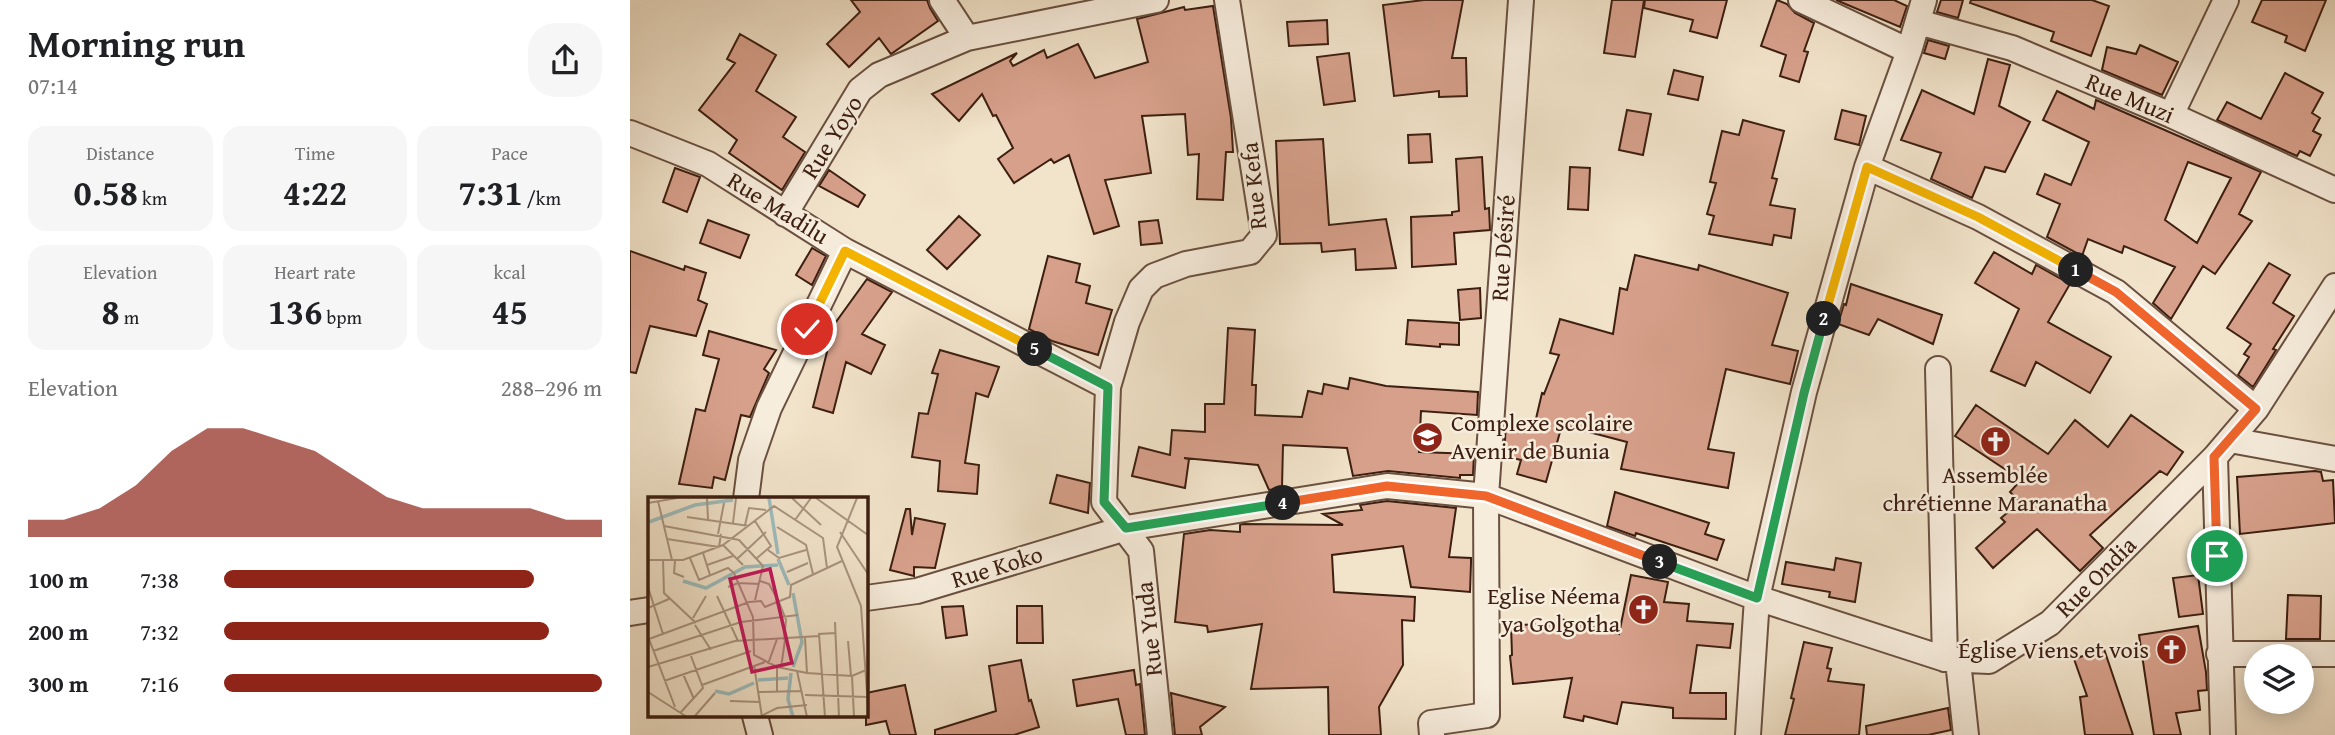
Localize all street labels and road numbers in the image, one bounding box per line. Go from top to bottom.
street label: Rue Muzi [2080,63,2180,132]
street label: Rue Yoyo [792,88,871,185]
street label: Rue Kefa [1231,140,1275,232]
street label: Rue Madilu [721,163,836,253]
street label: Rue Désiré [1481,194,1524,302]
street label: Rue Ondia [2047,528,2145,625]
street label: Rue Koko [947,536,1047,597]
street label: Rue Yuda [1126,579,1171,678]

